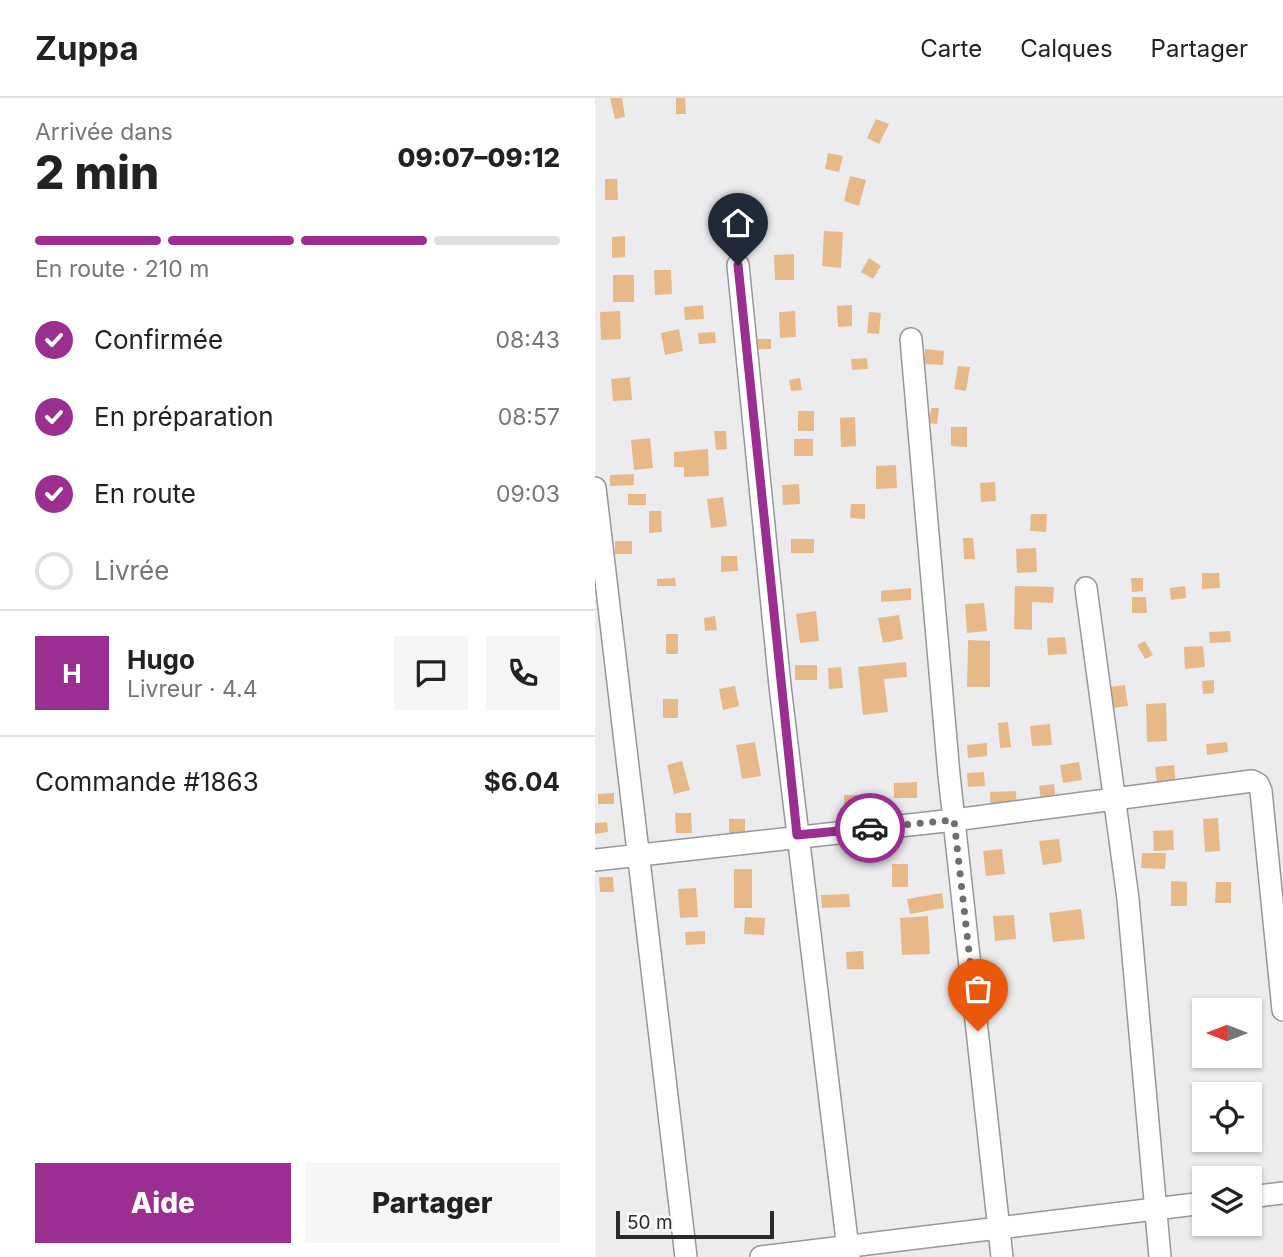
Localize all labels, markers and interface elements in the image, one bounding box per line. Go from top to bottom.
text: Zuppa [35,28,139,68]
text: Carte [920,34,982,63]
text: Calques [1020,34,1113,63]
text: Partager [1151,34,1248,63]
text: Arrivée dans [35,118,173,146]
text: 09:07–09:12 [397,142,560,173]
text: 2 min [35,144,159,200]
pin [708,193,768,265]
icon: home [719,204,757,242]
text: En route · 210 m [35,255,209,283]
icon: check [35,321,73,359]
text: Confirmée [94,324,223,355]
text: 08:43 [496,326,560,354]
icon: check [35,398,73,436]
text: En préparation [94,401,274,432]
text: 08:57 [498,403,560,431]
icon: check [35,475,73,513]
text: En route [94,478,196,509]
text: 09:03 [496,480,560,508]
text: Livrée [94,555,169,586]
button: chat [394,636,468,710]
button: phone [486,636,560,710]
text: Hugo [127,644,195,675]
text: H [62,658,82,689]
text: Livreur · 4.4 [127,675,258,703]
text: Commande #1863 [35,766,259,797]
text: $6.04 [484,766,560,797]
courier [835,793,905,863]
icon: car [851,809,889,847]
pin [948,959,1008,1031]
icon: bag [959,970,997,1008]
north arrow [1192,998,1262,1068]
map controls [1192,998,1262,1236]
button: locate [1192,1082,1262,1152]
button: Aide [35,1163,291,1243]
button: Partager [305,1163,560,1243]
button: layers [1192,1166,1262,1236]
scale bar [616,1208,773,1240]
text: 50 m [627,1211,673,1234]

